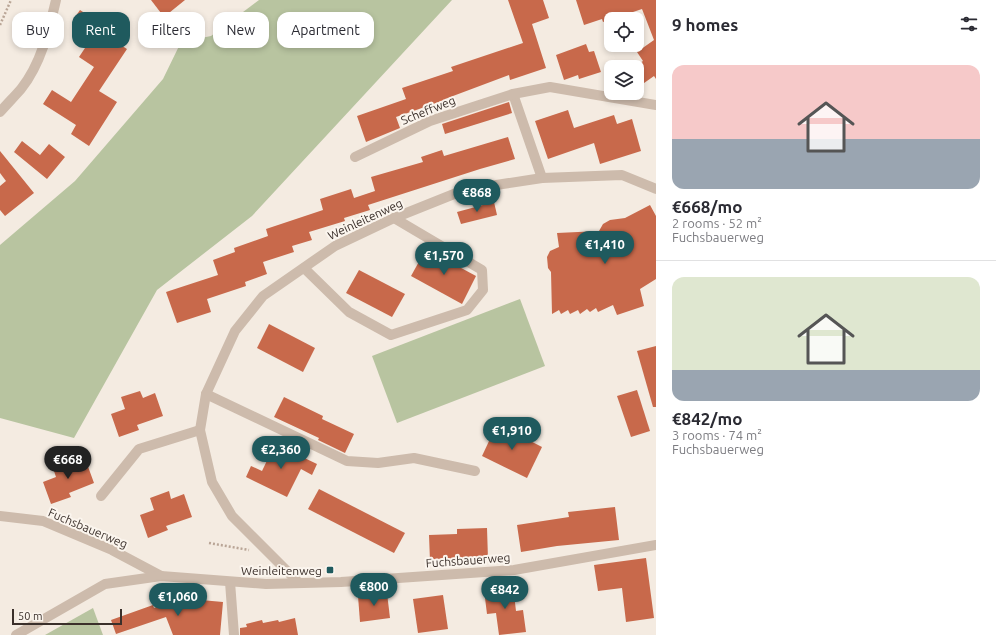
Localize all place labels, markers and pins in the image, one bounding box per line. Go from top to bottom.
pin: €868 [453,179,501,213]
pin: €1,410 [572,231,638,265]
pin: €1,570 [411,242,477,276]
pin: €1,910 [479,417,545,451]
pin: €2,360 [248,436,314,470]
pin: €668 [44,446,92,480]
place label: Weinleitenweg [241,564,322,577]
marker: Weinleitenweg [325,565,335,575]
pin: €800 [350,573,398,607]
pin: €842 [481,576,529,610]
pin: €1,060 [145,583,211,617]

